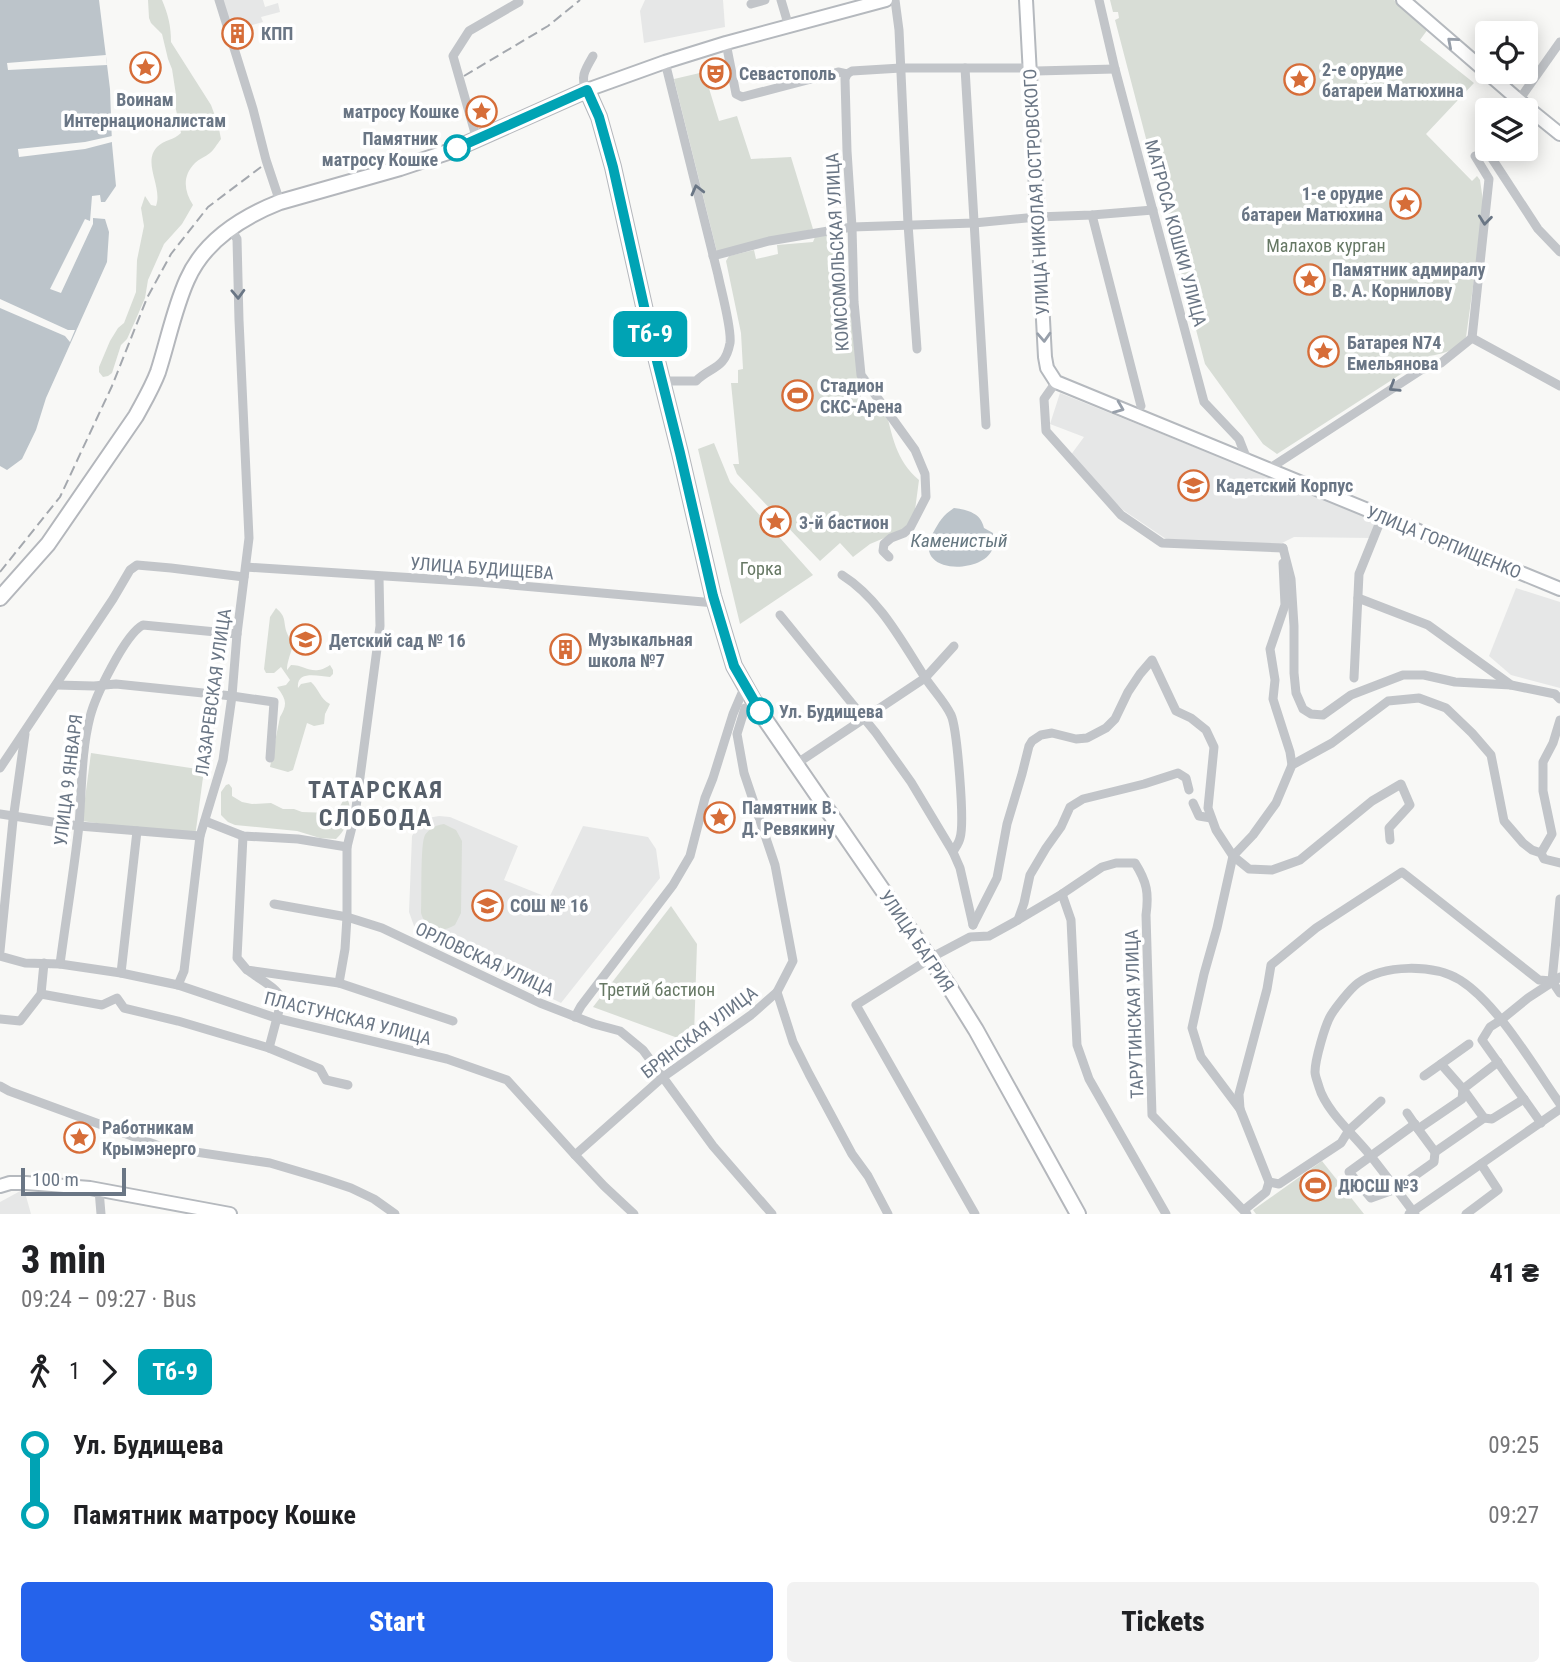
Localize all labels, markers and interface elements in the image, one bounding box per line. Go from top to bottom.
building icon: КПП [221,16,255,50]
map controls [1475,21,1538,161]
button: locate [1475,21,1538,84]
place label: КПП [261,23,293,44]
one-way arrow [1447,38,1460,50]
place icon: Воинам Интернационалистам [128,51,162,85]
theatre icon: Севастополь [699,56,733,90]
place label: 2-е орудие батареи Матюхина [1322,59,1464,101]
place icon: 2-е орудие батареи Матюхина [1282,62,1316,96]
place label: Севастополь [739,63,836,84]
street label: УЛИЦА НИКОЛАЯ ОСТРОВСКОГО [1019,68,1053,316]
place label: Воинам Интернационалистам [64,89,226,131]
place icon: матросу Кошке [465,94,499,128]
button: layers [1475,98,1538,161]
place label: матросу Кошке [343,101,459,122]
place label: Памятник матросу Кошке [322,128,438,170]
marker: Памятник матросу Кошке [444,135,470,161]
street label: МАТРОСА КОШКИ УЛИЦА [1141,137,1211,329]
street label: КОМСОМОЛЬСКАЯ УЛИЦА [821,151,853,352]
place label: 1-е орудие батареи Матюхина [1241,183,1383,225]
one-way arrow [691,184,705,196]
place icon: 1-е орудие батареи Матюхина [1389,186,1423,220]
one-way arrow [1477,214,1492,226]
park label: Малахов курган [1266,235,1386,256]
place label: Памятник адмиралу В. А. Корнилову [1332,259,1486,301]
place icon: Памятник адмиралу В. А. Корнилову [1292,262,1326,296]
one-way arrow [231,289,246,300]
line badge: Тб-9 [601,311,699,357]
text: Тб-9 [627,320,673,348]
one-way arrow [1036,332,1051,343]
place label: Батарея N74 Емельянова [1347,332,1441,374]
place icon: Батарея N74 Емельянова [1307,335,1341,369]
place label: Стадион СКС-Арена [820,375,902,417]
sports icon: Стадион СКС-Арена [780,378,814,412]
one-way arrow [1389,379,1402,392]
one-way arrow [1112,399,1124,413]
school or university icon: Кадетский Корпус [1176,468,1210,502]
place label: Кадетский Корпус [1216,475,1353,496]
street label: УЛИЦА ГОРПИЩЕНКО [1364,501,1524,583]
place icon: 3-й бастион [759,505,793,539]
place label: 3-й бастион [799,512,889,533]
water label: Каменистый [911,529,1007,552]
street label: УЛИЦА БУДИЩЕВА [409,553,555,584]
park label: Горка [740,558,782,579]
street label: ЛАЗАРЕВСКАЯ УЛИЦА [191,606,235,777]
school or university icon: Детский сад № 16 [289,623,323,657]
place label: Музыкальная школа №7 [588,629,693,671]
place label: Детский сад № 16 [329,630,466,651]
building icon: Музыкальная школа №7 [548,632,582,666]
marker: Ул. Будищева [747,698,773,724]
place label: Ул. Будищева [779,701,883,722]
street label: УЛИЦА 9 ЯНВАРЯ [50,713,86,847]
district label: ТАТАРСКАЯ СЛОБОДА [308,776,444,832]
place label: Памятник В. Д. Ревякину [742,797,837,839]
place icon: Памятник В. Д. Ревякину [702,800,736,834]
street label: УЛИЦА БАГРИЯ [875,886,959,996]
school or university icon: СОШ № 16 [470,888,504,922]
place label: СОШ № 16 [510,895,588,916]
street label: ОРЛОВСКАЯ УЛИЦА [412,918,558,1001]
street label: ТАРУТИНСКАЯ УЛИЦА [1121,928,1147,1099]
park label: Третий бастион [599,979,715,1000]
street label: БРЯНСКАЯ УЛИЦА [637,981,762,1082]
street label: ПЛАСТУНСКАЯ УЛИЦА [262,987,434,1049]
place label: Работникам Крымэнерго [102,1117,196,1159]
place icon: Работникам Крымэнерго [62,1120,96,1154]
scale bar [21,1165,126,1197]
text: 100 m [32,1168,79,1191]
sports icon: ДЮСШ №3 [1298,1168,1332,1202]
place label: ДЮСШ №3 [1338,1175,1419,1196]
text: 3 min [21,1238,106,1282]
text: 41 ₴ [1489,1258,1539,1288]
text: 09:24 – 09:27 · Bus [21,1286,197,1313]
icon: walk [21,1353,59,1391]
icon: forward [90,1353,128,1391]
text: 1 [69,1358,80,1385]
text: Тб-9 [152,1358,198,1386]
text: Ул. Будищева [73,1430,224,1460]
text: 09:25 [1488,1432,1539,1459]
text: Памятник матросу Кошке [73,1500,356,1530]
text: 09:27 [1488,1502,1539,1529]
button: Start [21,1582,773,1662]
button: Tickets [787,1582,1539,1662]

